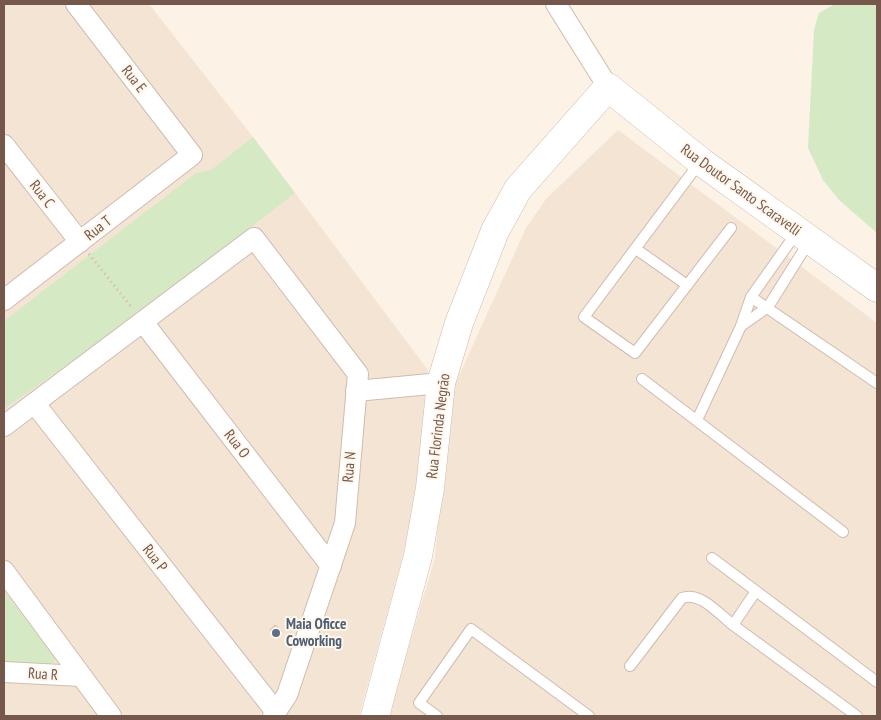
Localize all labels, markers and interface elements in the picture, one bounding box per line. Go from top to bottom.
street label: Rua E [118,61,151,96]
street label: Rua Doutor Santo Scaravelli [677,139,805,240]
street label: Rua C [26,176,59,211]
street label: Rua T [80,211,115,244]
street label: Rua Florinda Negrão [422,372,453,480]
street label: Rua O [220,426,254,462]
street label: Rua N [338,451,359,483]
street label: Rua P [139,540,172,575]
place label: Maia Oficce Coworking [286,614,346,650]
marker: Maia Oficce Coworking [270,627,282,639]
street label: Rua R [27,663,59,684]

